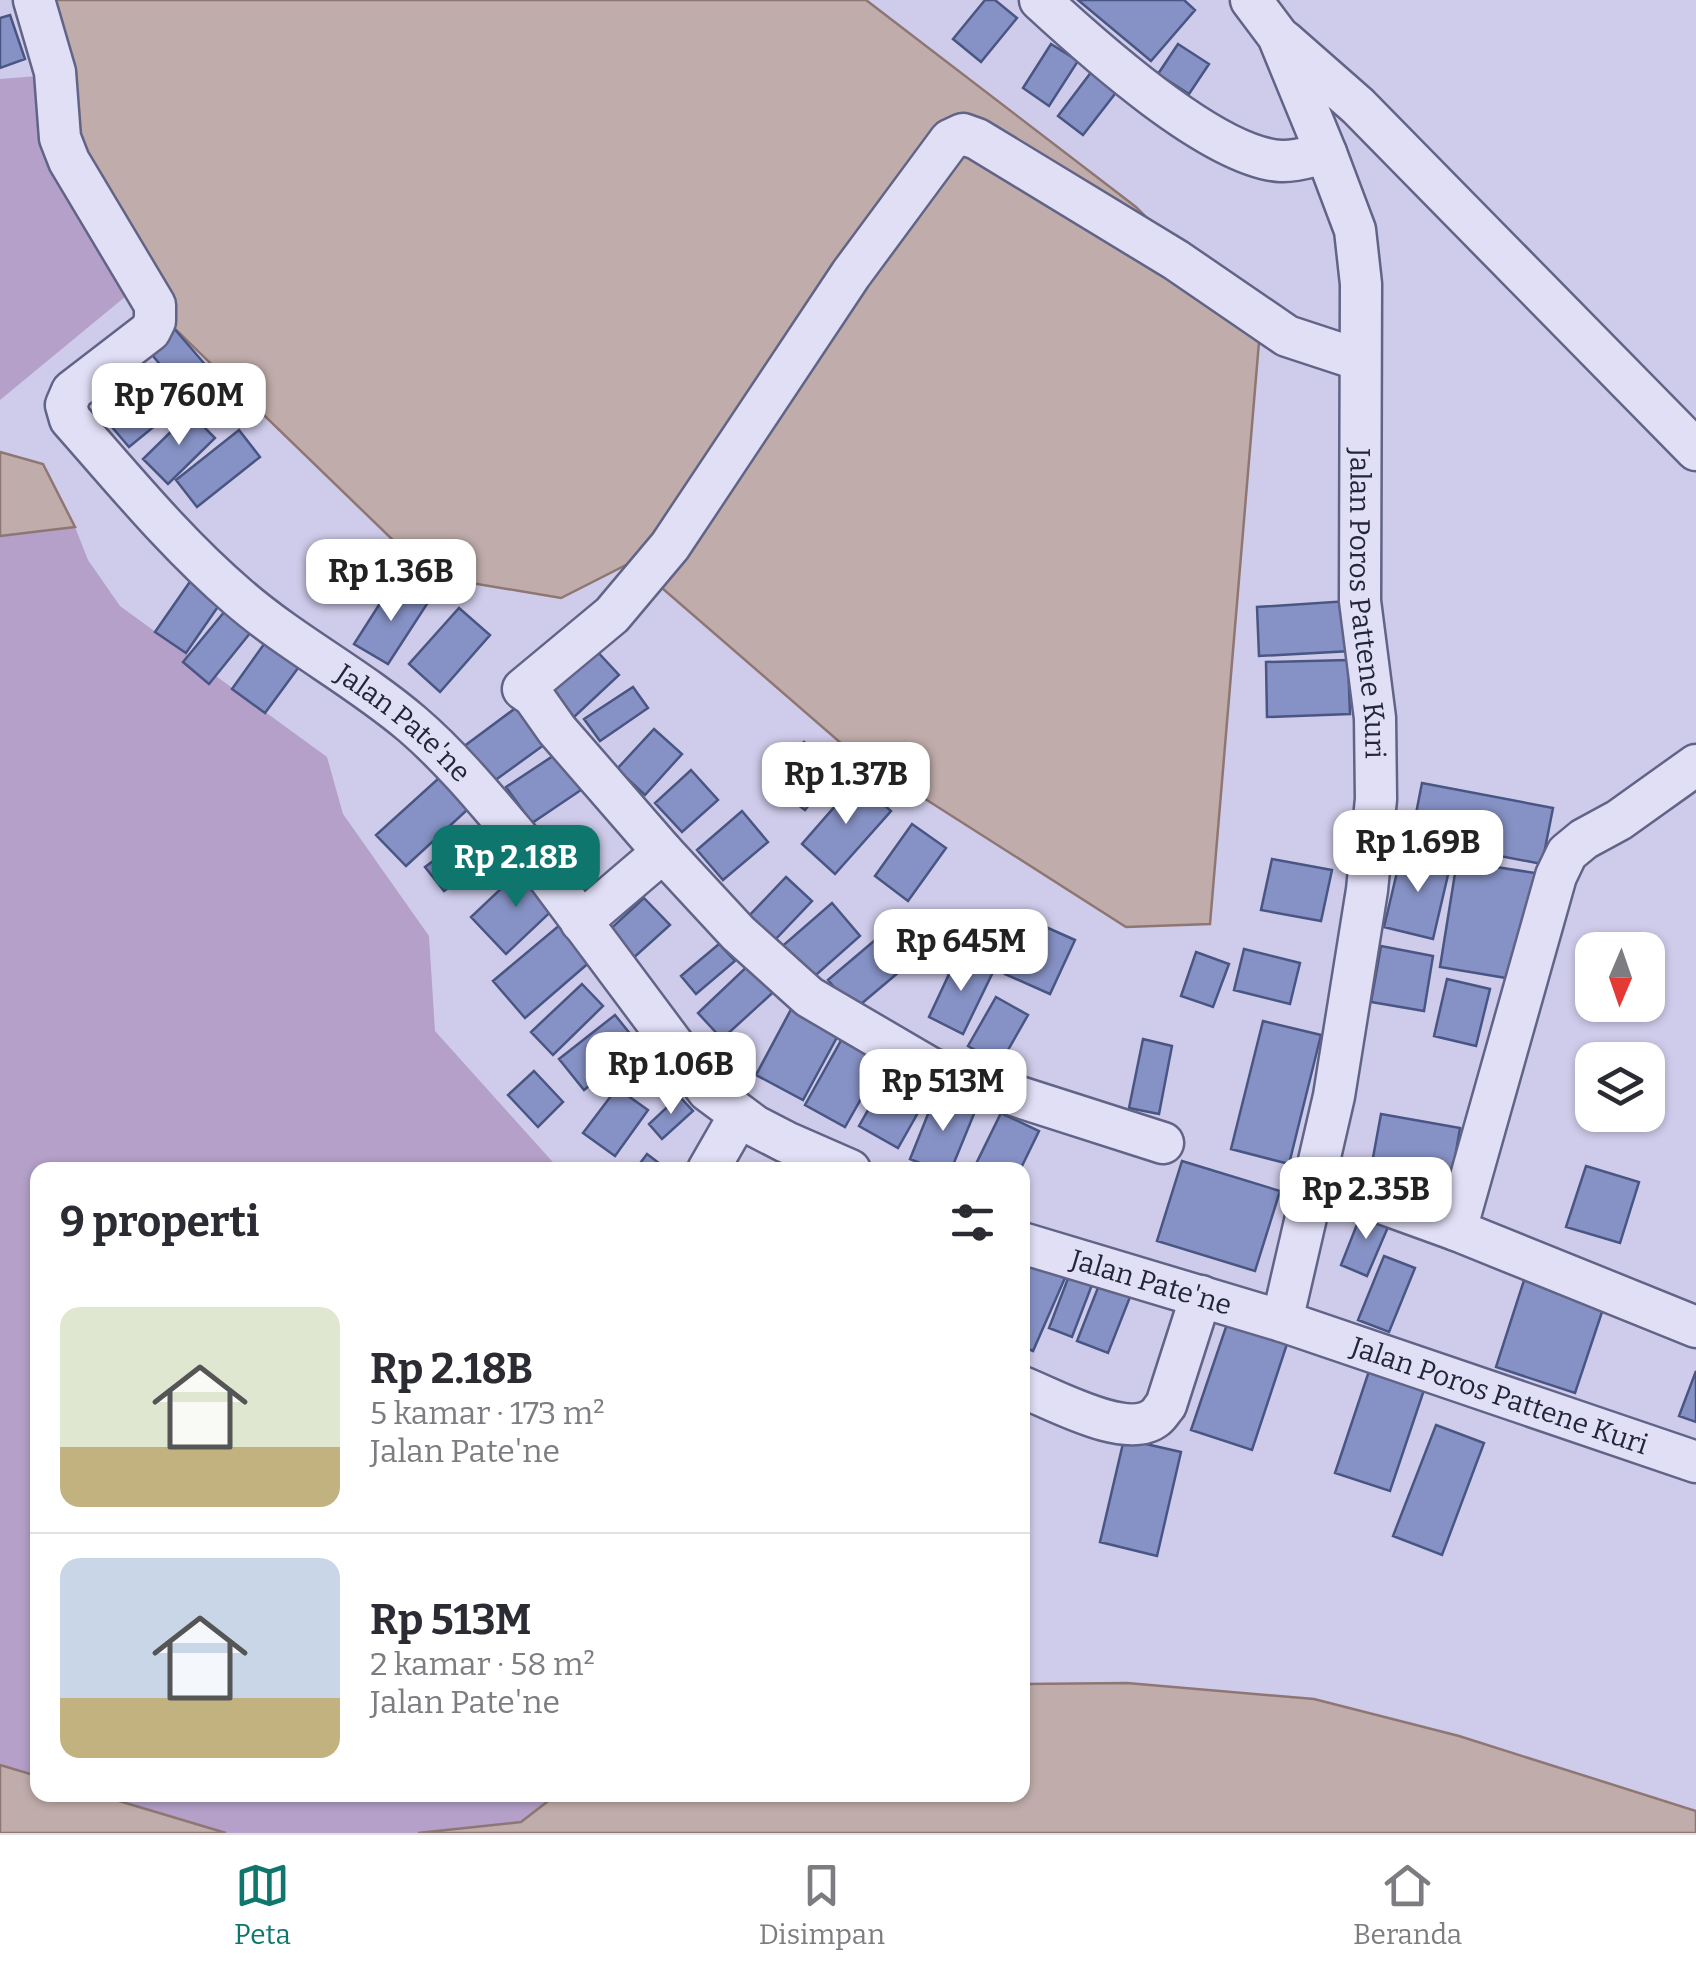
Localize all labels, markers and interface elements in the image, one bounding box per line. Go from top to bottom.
pin: Rp 760M [87,363,271,448]
text: Rp 760M [114,376,244,414]
street label: Jalan Poros Pattene Kuri [1343,447,1392,759]
pin: Rp 1.36B [288,539,494,624]
text: Rp 1.36B [328,552,454,590]
street label: Jalan Pate'ne [329,656,478,788]
pin: Rp 1.37B [743,742,949,827]
text: Rp 1.37B [784,755,908,793]
pin: Rp 1.69B [1315,810,1521,895]
text: Rp 1.69B [1355,823,1481,861]
pin: Rp 2.18B [413,825,619,910]
text: Rp 2.18B [454,838,578,876]
pin: Rp 645M [869,909,1053,994]
text: Rp 645M [896,922,1026,960]
north arrow [1575,932,1665,1022]
map controls [1575,932,1665,1132]
pin: Rp 1.06B [568,1032,774,1117]
button: layers [1575,1042,1665,1132]
text: Rp 1.06B [608,1045,734,1083]
pin: Rp 513M [851,1049,1035,1134]
text: Rp 513M [882,1062,1004,1100]
pin: Rp 2.35B [1263,1157,1469,1242]
text: Rp 2.35B [1302,1170,1430,1208]
icon: filters [945,1195,1000,1250]
text: 9 properti [60,1197,259,1247]
street label: Jalan Pate'ne [1066,1242,1236,1321]
street label: Jalan Poros Pattene Kuri [1346,1329,1652,1461]
text: Rp 2.18B [370,1344,533,1394]
icon: home [140,1347,260,1467]
text: 5 kamar · 173 m² [370,1394,605,1432]
text: Jalan Pate'ne [370,1432,560,1470]
text: Rp 513M [370,1595,531,1645]
icon: home [140,1598,260,1718]
text: 2 kamar · 58 m² [370,1645,595,1683]
text: Jalan Pate'ne [370,1683,560,1721]
tab: Peta [234,1858,291,1951]
tab: Disimpan [759,1858,885,1951]
tab: Beranda [1353,1858,1462,1951]

